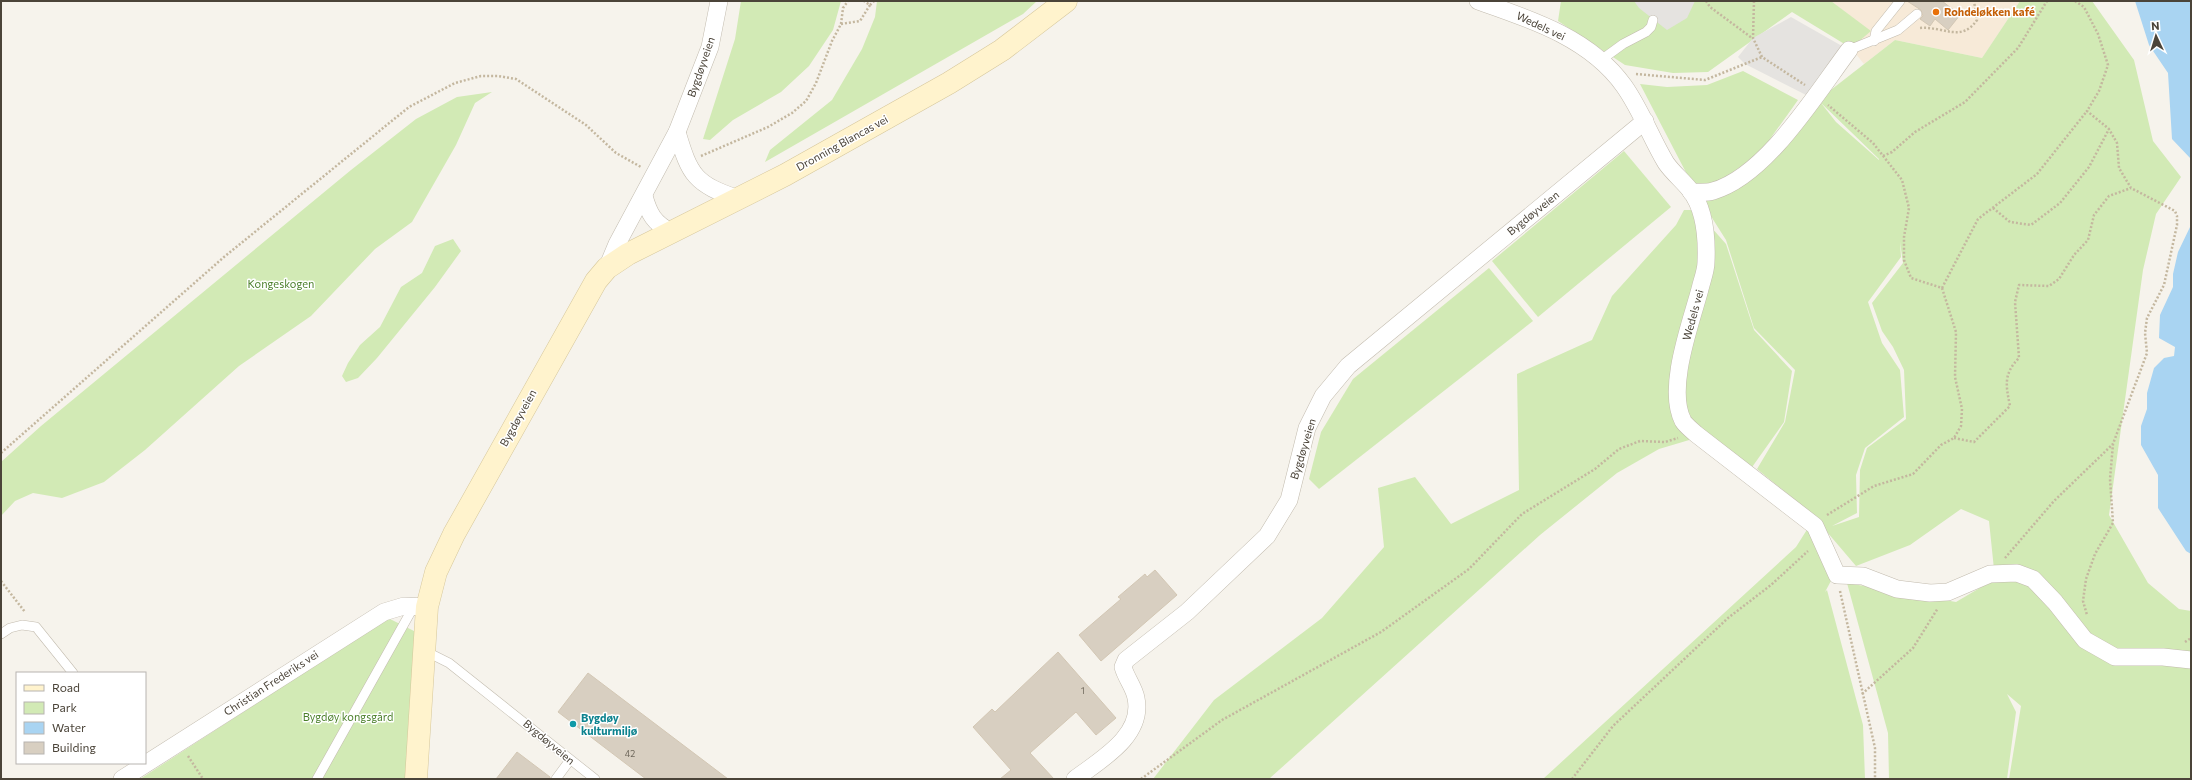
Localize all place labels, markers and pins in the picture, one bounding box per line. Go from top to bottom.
place label: Rohdeløkken kafé [1944,5,2035,18]
marker: Rohdeløkken kafé [1931,7,1941,17]
place label: Bygdøy kulturmiljø [581,711,638,737]
marker: Bygdøy kulturmiljø [568,719,578,729]

